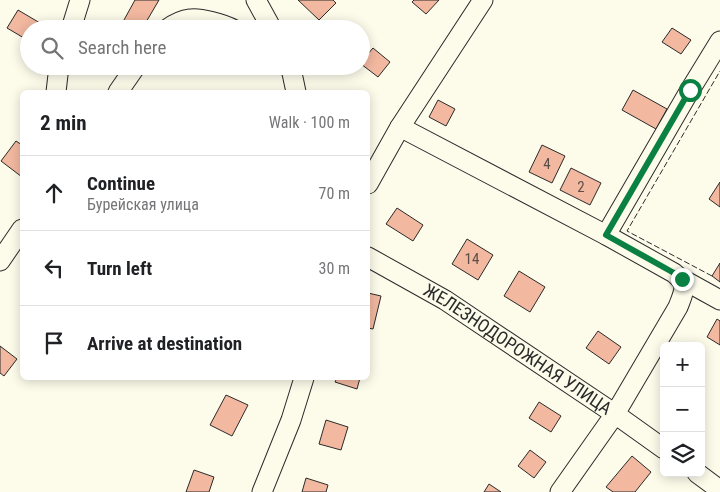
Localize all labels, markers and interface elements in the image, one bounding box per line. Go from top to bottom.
search box [20,20,370,75]
icon: search [38,34,66,62]
text: Search here [78,36,166,59]
route start [679,79,702,102]
text: 2 min [40,111,87,135]
text: Walk · 100 m [269,113,350,132]
house number: 4 [543,155,551,173]
text: Continue [87,172,155,195]
house number: 2 [577,178,585,196]
icon: ahead [40,179,68,207]
text: 70 m [318,184,350,203]
text: Бурейская улица [87,195,199,214]
house number: 14 [465,250,479,268]
icon: left [40,254,68,282]
text: Turn left [87,257,152,280]
text: 30 m [318,259,350,278]
route end [671,268,694,291]
street label: ЖЕЛЕЗНОДОРОЖНАЯ УЛИЦА [420,279,616,419]
icon: arrive [40,329,68,357]
text: Arrive at destination [87,332,242,355]
map controls [660,342,705,477]
button: + [660,342,705,387]
button: − [660,387,705,432]
button: layers [660,432,705,477]

